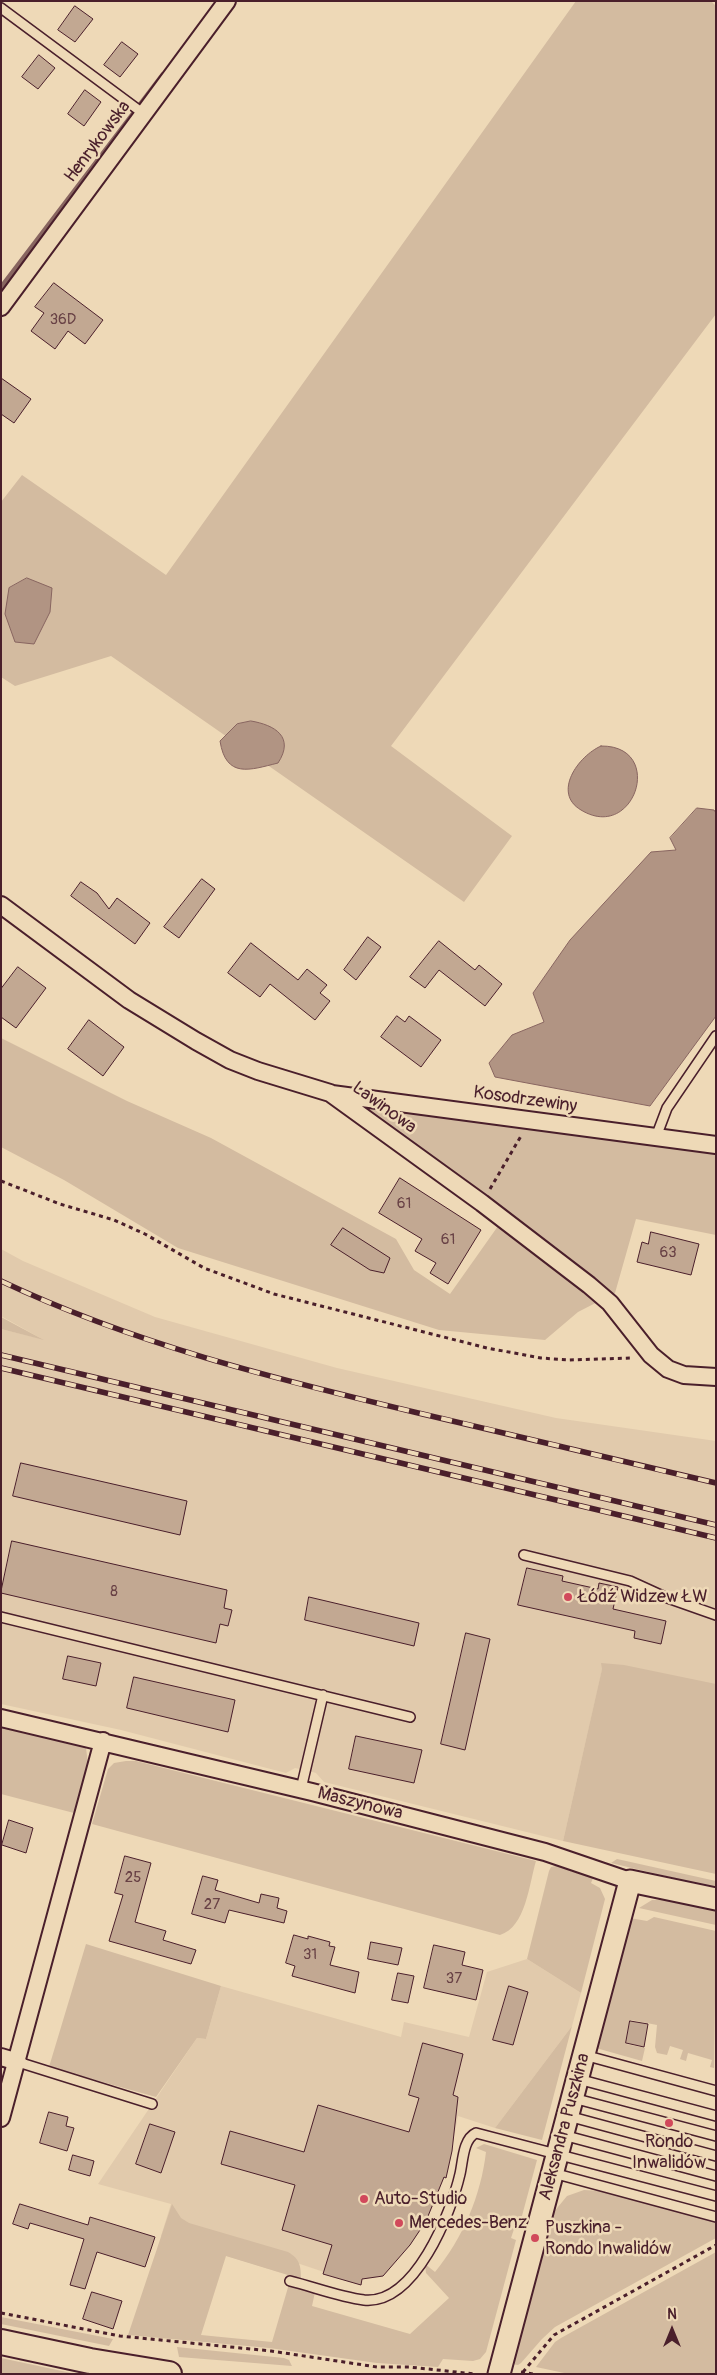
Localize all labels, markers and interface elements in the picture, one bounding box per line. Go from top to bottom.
street label: Henrykowska [60,97,136,187]
house number: 36D [50,311,76,329]
street label: Lawinowa [348,1077,420,1139]
street label: Kosodrzewiny [472,1082,578,1118]
house number: 61 [397,1195,411,1213]
house number: 61 [441,1231,455,1249]
house number: 63 [659,1244,677,1262]
house number: 8 [110,1583,118,1601]
place label: Łódź Widzew ŁW [578,1586,708,1608]
marker: Łódź Widzew ŁW [562,1591,574,1603]
street label: Maszynowa [315,1783,405,1825]
house number: 25 [125,1869,141,1887]
house number: 27 [204,1896,220,1914]
house number: 31 [303,1946,317,1964]
house number: 37 [446,1970,462,1988]
street label: Aleksandra Puszkina [535,2051,595,2203]
marker: Rondo Inwalidów [663,2117,675,2129]
place label: Rondo Inwalidów [632,2131,706,2174]
place label: Auto-Studio [374,2188,467,2210]
marker: Auto-Studio [358,2193,370,2205]
place label: Mercedes-Benz [409,2212,527,2234]
marker: Mercedes-Benz [393,2217,405,2229]
place label: Puszkina - Rondo Inwalidów [545,2217,671,2260]
marker: Puszkina - Rondo Inwalidów [529,2232,541,2244]
north arrow [647,2305,697,2355]
text: N [667,2306,677,2323]

